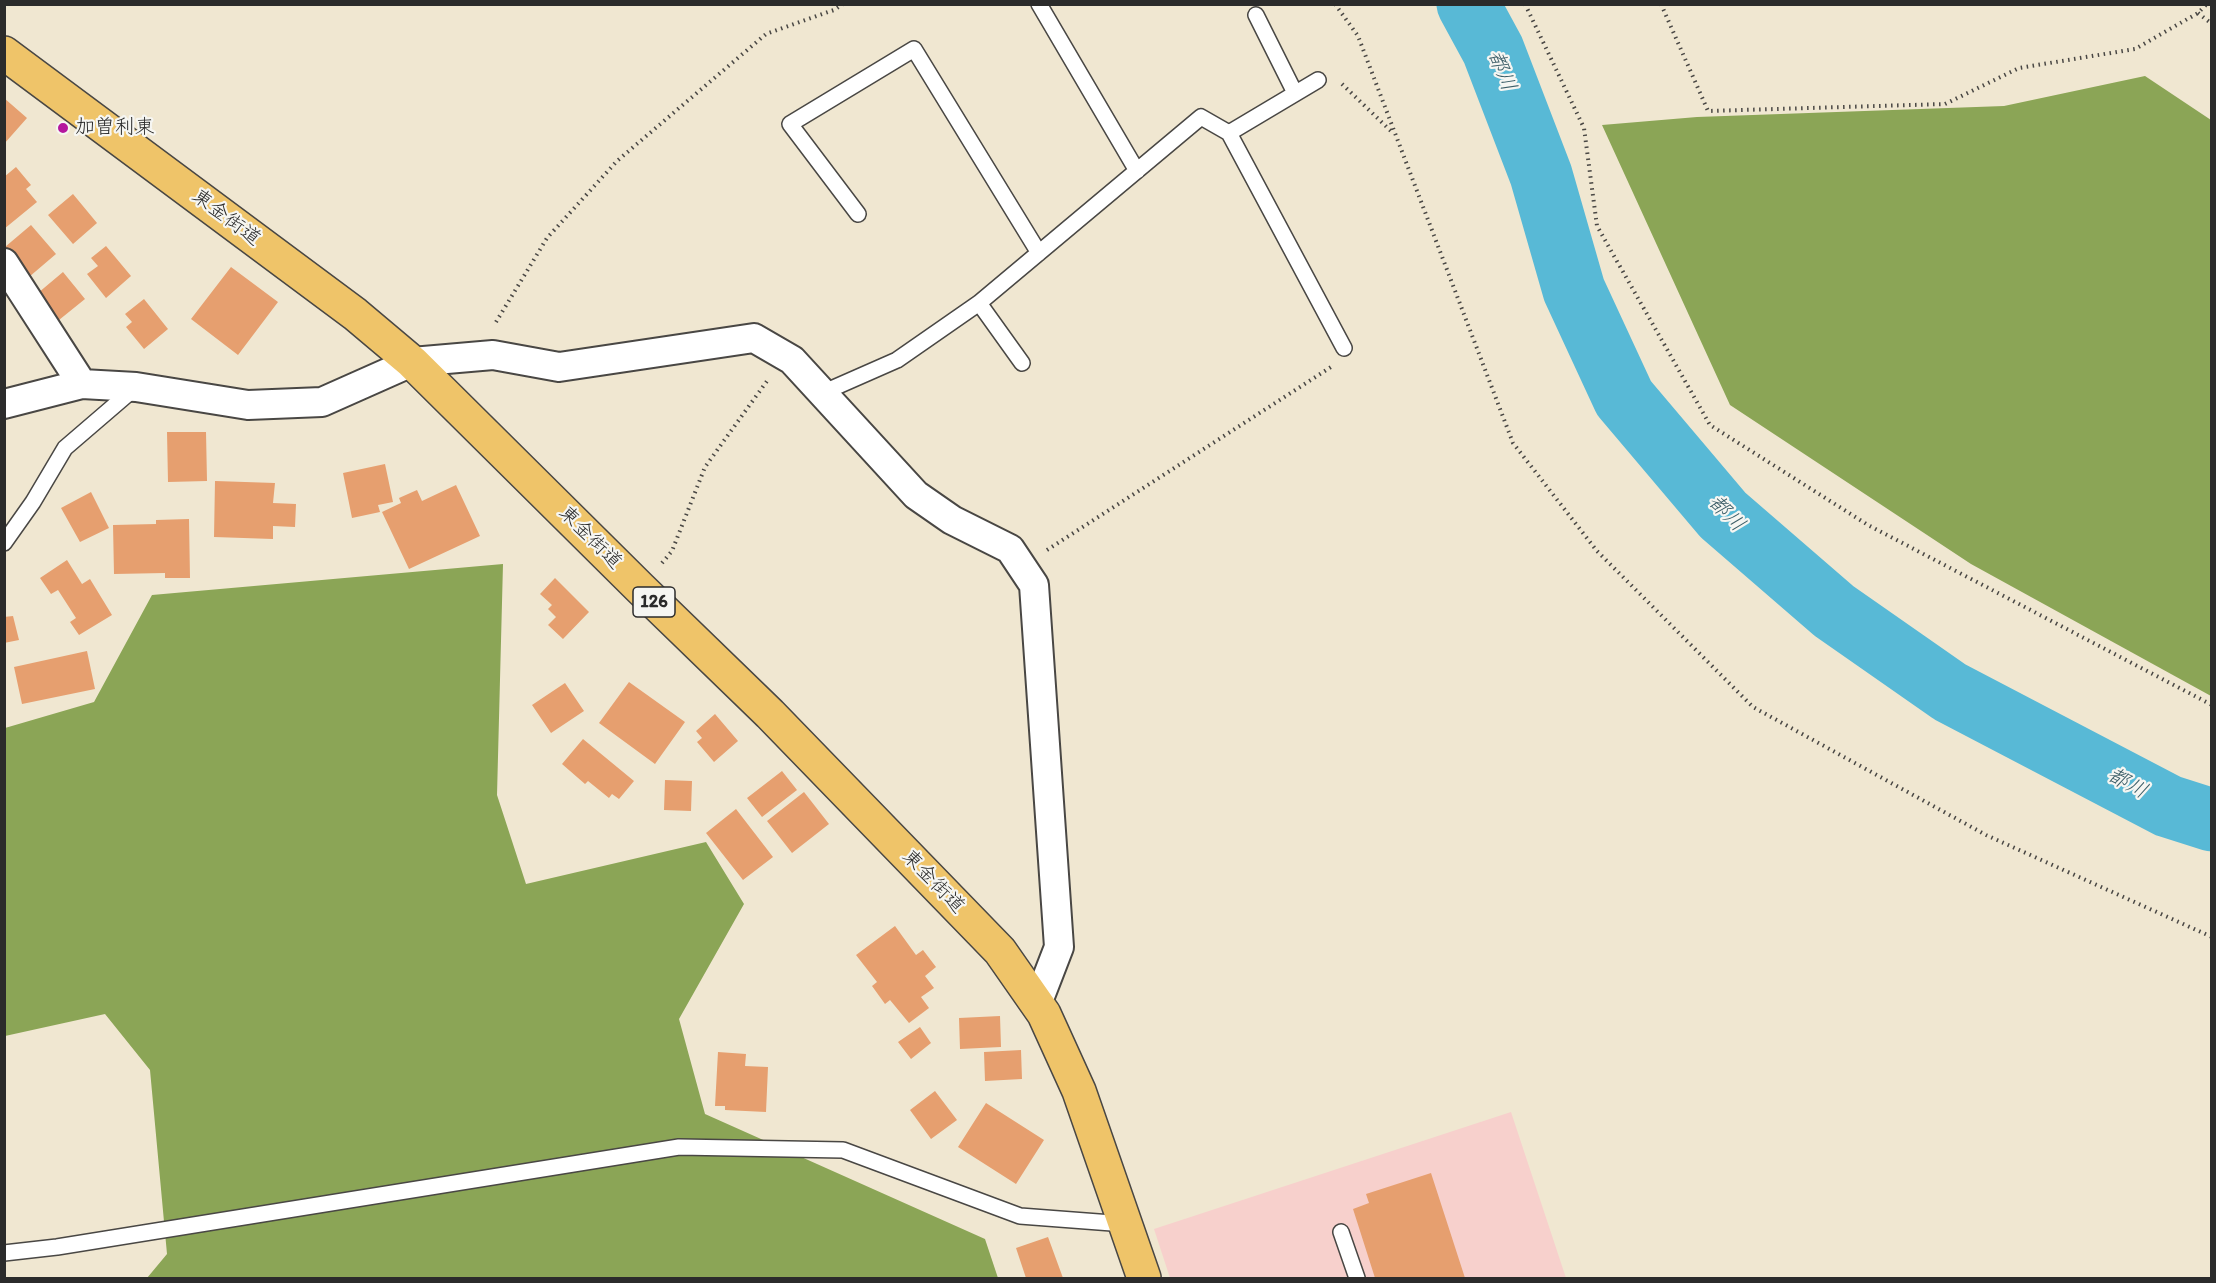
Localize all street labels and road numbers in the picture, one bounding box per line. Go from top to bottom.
street label: 東金街道 [187,184,265,252]
street label: 東金街道 [553,501,627,575]
road number: 126 [633,587,675,617]
street label: 東金街道 [897,845,969,919]

